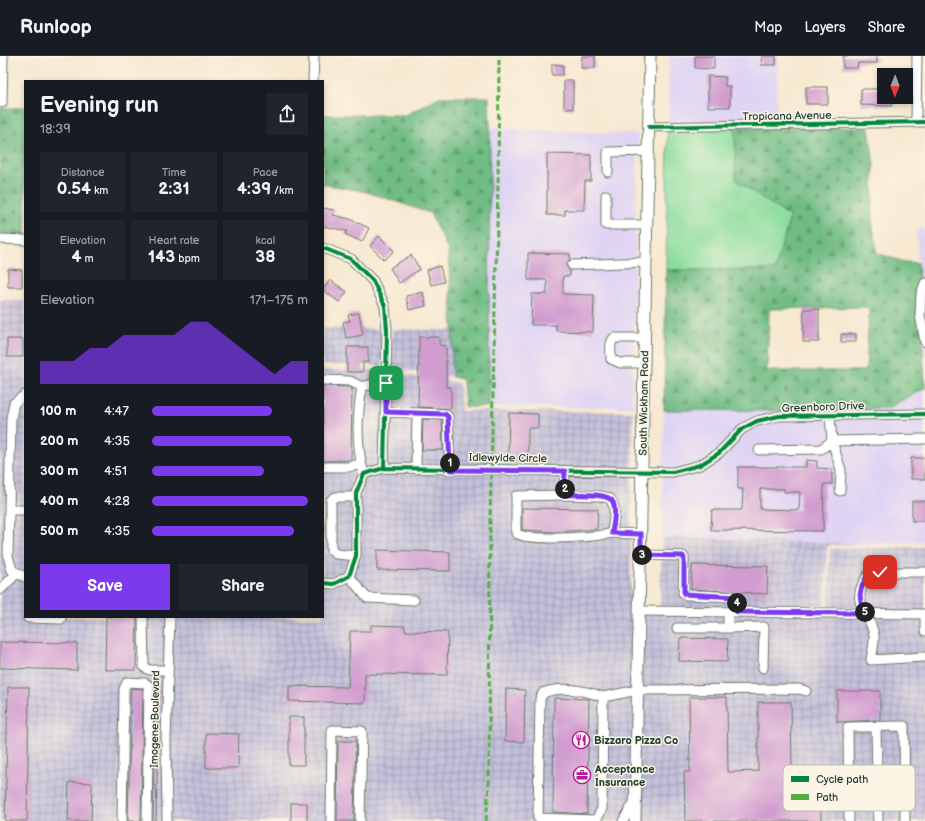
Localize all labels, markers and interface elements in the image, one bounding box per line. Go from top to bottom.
text: Runloop [20,16,92,39]
text: Map [754,19,782,36]
text: Layers [804,19,846,36]
text: Share [868,19,905,36]
north arrow [877,68,913,104]
map controls [877,68,913,104]
text: Evening run [40,92,159,119]
button: share [266,93,308,135]
street label: Tropicana Avenue [742,109,832,123]
text: 18:39 [40,121,71,137]
text: Distance [61,166,105,179]
text: Time [162,166,186,179]
text: Pace [253,166,278,179]
text: 0.54 [57,179,91,199]
text: 2:31 [158,179,190,199]
text: 4:39 [237,179,271,199]
text: km [91,184,108,197]
text: /km [271,184,294,197]
text: Elevation [60,234,106,247]
text: Heart rate [149,234,199,247]
text: kcal [255,234,275,247]
text: 4 [72,247,82,267]
text: 143 [148,247,175,267]
text: 38 [255,247,275,267]
text: m [82,252,94,265]
text: bpm [175,252,200,265]
text: Elevation [40,292,94,308]
text: 171–175 m [250,292,308,308]
street label: South Wickham Road [637,350,651,456]
pin [369,366,403,400]
icon: arrive [375,372,397,394]
street label: Greenboro Drive [781,399,865,415]
text: 100 m [40,403,76,419]
text: 4:47 [104,403,129,419]
text: 200 m [40,433,78,449]
text: 4:35 [104,433,130,449]
street label: Idlewylde Circle [469,451,548,465]
pin: 1 [440,453,460,473]
text: 1 [448,456,452,469]
text: 300 m [40,463,78,479]
text: 4:51 [104,463,127,479]
pin: 2 [555,479,575,499]
text: 2 [562,482,568,495]
text: 400 m [40,493,78,509]
text: 4:28 [104,493,130,509]
text: 500 m [40,523,78,539]
text: 4:35 [104,523,130,539]
pin: 3 [632,545,652,565]
text: 3 [639,548,645,561]
pin [863,555,897,589]
icon: check [869,561,891,583]
button: Save [40,564,170,610]
button: Share [178,564,308,610]
pin: 4 [727,593,747,613]
text: 4 [734,596,740,609]
pin: 5 [855,602,875,622]
text: 5 [862,605,868,618]
street label: Imogene Boulevard [148,670,162,768]
restaurant icon: Bizzaro Pizza Co [571,730,591,750]
place label: Bizzaro Pizza Co [594,734,678,747]
place label: Acceptance Insurance [594,763,655,789]
office icon: Acceptance Insurance [572,765,592,785]
legend [783,765,915,811]
text: Cycle path [816,773,868,786]
text: Path [816,791,838,804]

